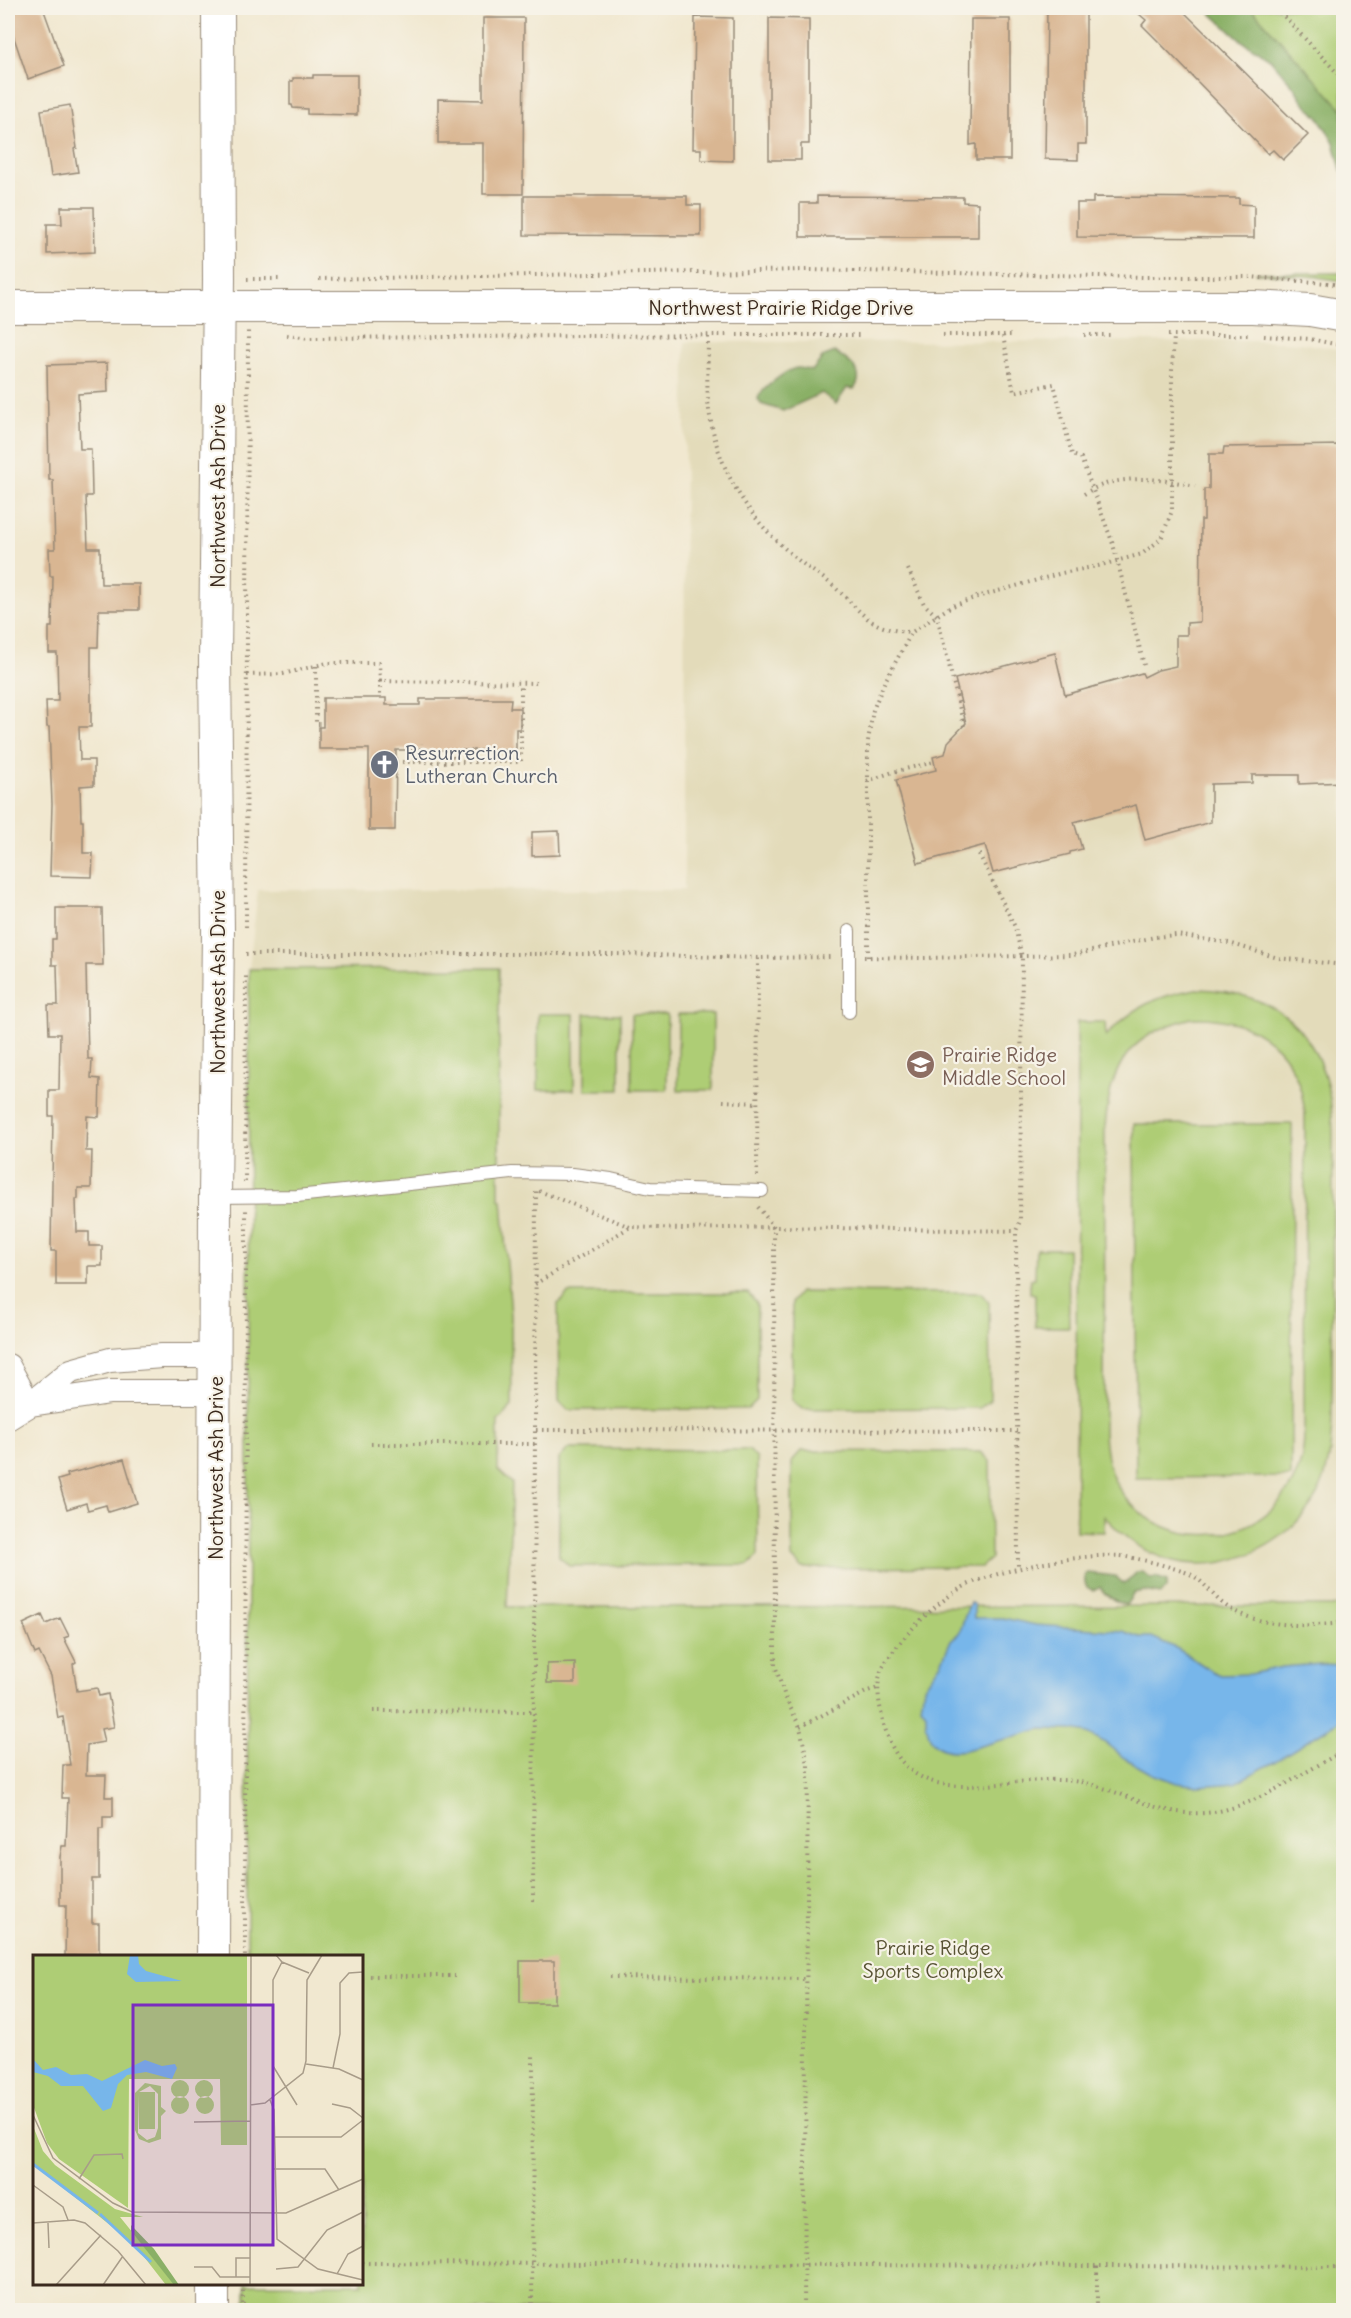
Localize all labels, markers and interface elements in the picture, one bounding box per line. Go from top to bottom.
street label: Northwest Prairie Ridge Drive [648,295,914,320]
street label: Northwest Ash Drive [205,404,230,588]
place label: Resurrection Lutheran Church [405,740,558,788]
church icon: Resurrection Lutheran Church [368,748,400,780]
street label: Northwest Ash Drive [205,890,230,1074]
place label: Prairie Ridge Middle School [942,1042,1066,1090]
school or university icon: Prairie Ridge Middle School [905,1049,937,1081]
street label: Northwest Ash Drive [203,1376,228,1560]
park label: Prairie Ridge Sports Complex [863,1935,1004,1983]
inset map [33,1955,363,2285]

